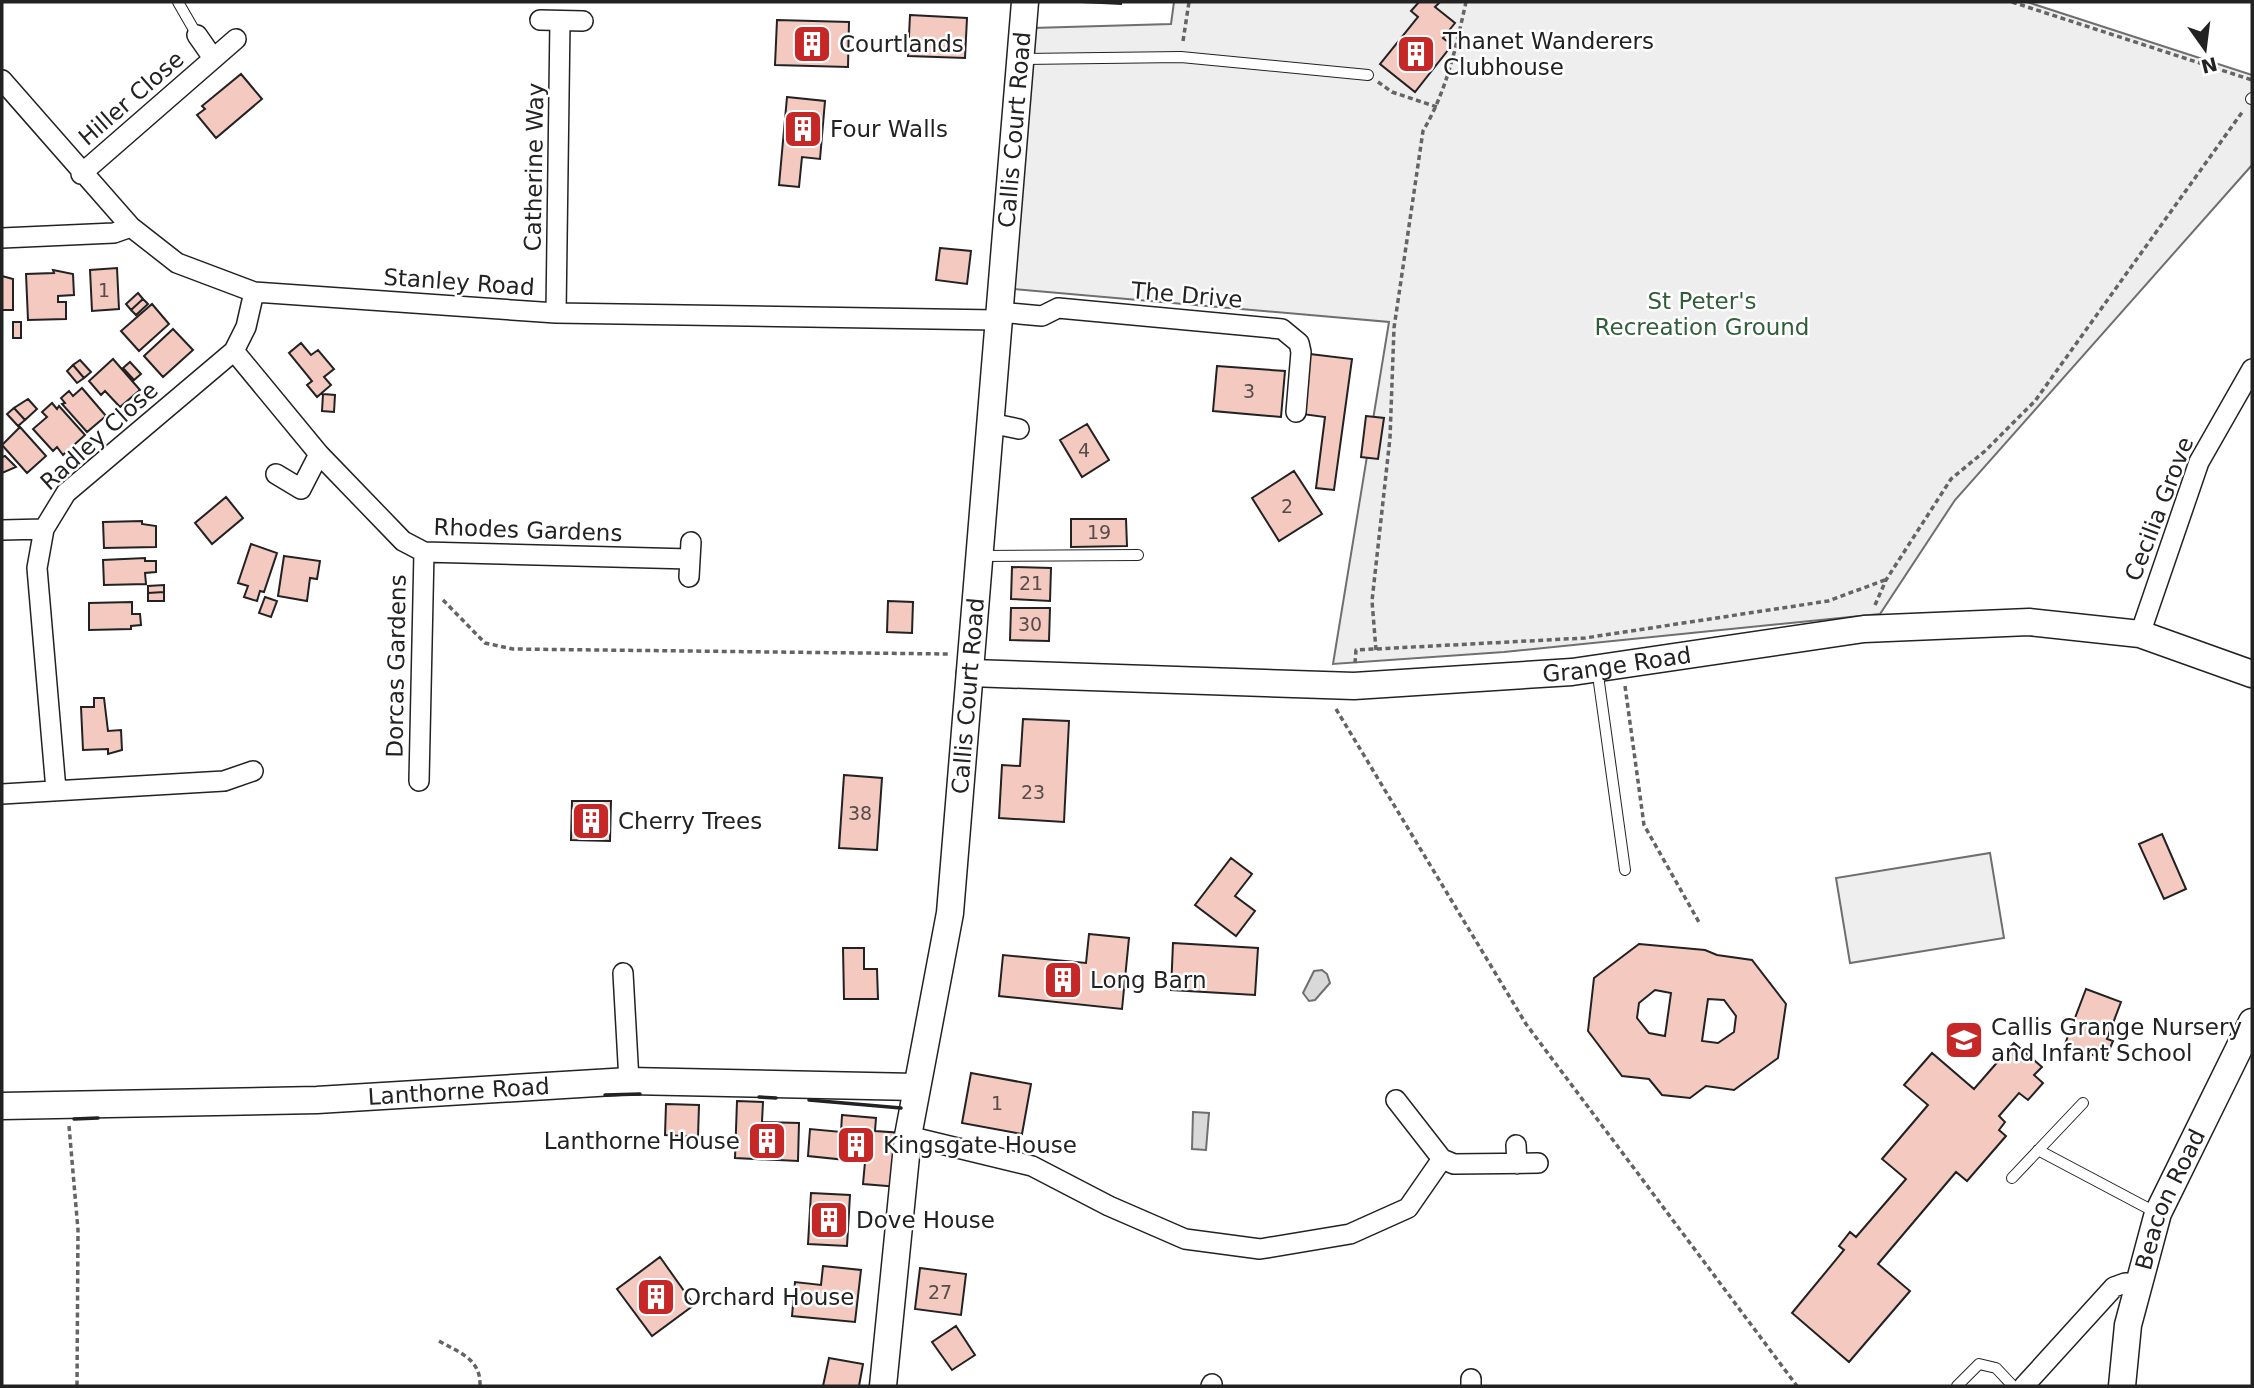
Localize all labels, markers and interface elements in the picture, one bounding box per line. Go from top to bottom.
north arrow [2170,14,2240,84]
building icon: Courtlands [791,23,833,65]
place label: Thanet Wanderers Clubhouse [1442,28,1654,80]
place label: Courtlands [839,31,964,57]
street label: Callis Court Road [993,31,1036,229]
building icon: Thanet Wanderers Clubhouse [1395,33,1437,75]
street label: Hiller Close [73,46,189,150]
text: N [2199,53,2219,78]
street label: Catherine Way [520,82,548,252]
building icon: Four Walls [782,108,824,150]
place label: Four Walls [830,116,948,142]
street label: Stanley Road [383,264,535,300]
street label: The Drive [1129,277,1244,313]
house number: 1 [98,279,110,301]
park label: St Peter's Recreation Ground [1595,288,1809,340]
street label: Radley Close [35,377,163,495]
house number: 3 [1243,380,1255,402]
street label: Cecilia Grove [2120,433,2198,585]
house number: 4 [1078,439,1090,461]
house number: 2 [1281,495,1293,517]
street label: Rhodes Gardens [433,514,623,546]
house number: 19 [1087,521,1111,543]
house number: 21 [1019,572,1043,594]
street label: Dorcas Gardens [381,574,411,758]
street label: Callis Court Road [947,597,989,795]
house number: 30 [1018,613,1042,635]
street label: Grange Road [1542,642,1693,687]
house number: 23 [1021,781,1045,803]
building icon: Cherry Trees [570,800,612,842]
house number: 38 [848,802,872,824]
place label: Cherry Trees [618,808,762,834]
building icon: Long Barn [1042,959,1084,1001]
place label: Long Barn [1090,967,1206,993]
place label: Callis Grange Nursery and Infant School [1991,1014,2242,1066]
school or university icon: Callis Grange Nursery and Infant School [1943,1019,1985,1061]
street label: Lanthorne Road [367,1073,550,1110]
house number: 1 [991,1092,1003,1114]
building icon: Lanthorne House [746,1120,788,1162]
building icon: Kingsgate House [835,1124,877,1166]
street label: Beacon Road [2130,1125,2210,1273]
place label: Lanthorne House [544,1128,740,1154]
place label: Kingsgate House [883,1132,1077,1158]
building icon: Dove House [808,1199,850,1241]
place label: Dove House [856,1207,995,1233]
building icon: Orchard House [635,1276,677,1318]
house number: 27 [928,1281,952,1303]
place label: Orchard House [683,1284,854,1310]

